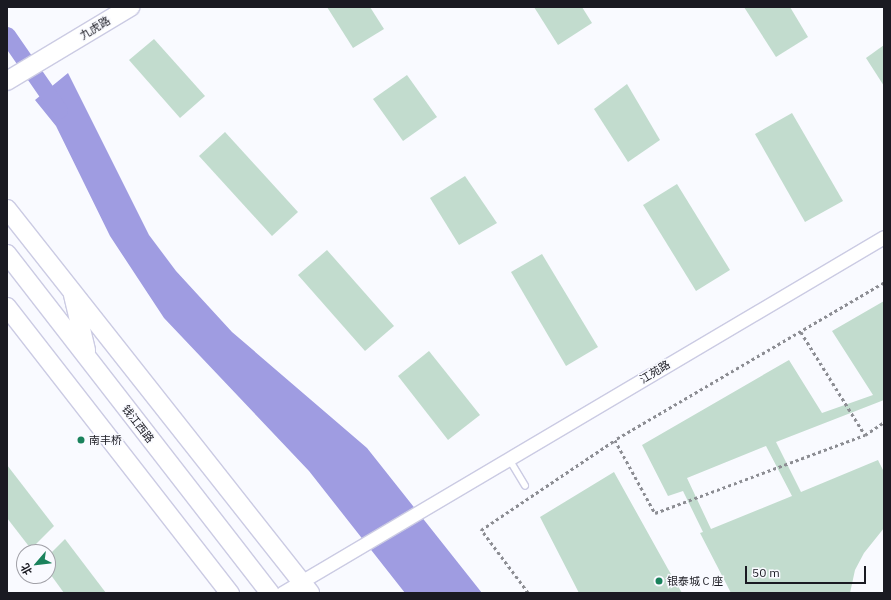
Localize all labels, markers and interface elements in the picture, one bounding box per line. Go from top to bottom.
street label: 九虎路 [77,14,113,42]
street label: 江苑路 [637,358,673,386]
street label: 钱江西路 [119,403,157,445]
place label: 南丰桥 [89,433,122,447]
marker: 南丰桥 [76,435,86,445]
north arrow [16,544,56,584]
scale bar [747,558,868,584]
text: 北 [18,561,35,577]
text: 50 m [752,565,780,580]
place label: 银泰城 C 座 [667,574,723,588]
marker: 银泰城 C 座 [654,576,664,586]

